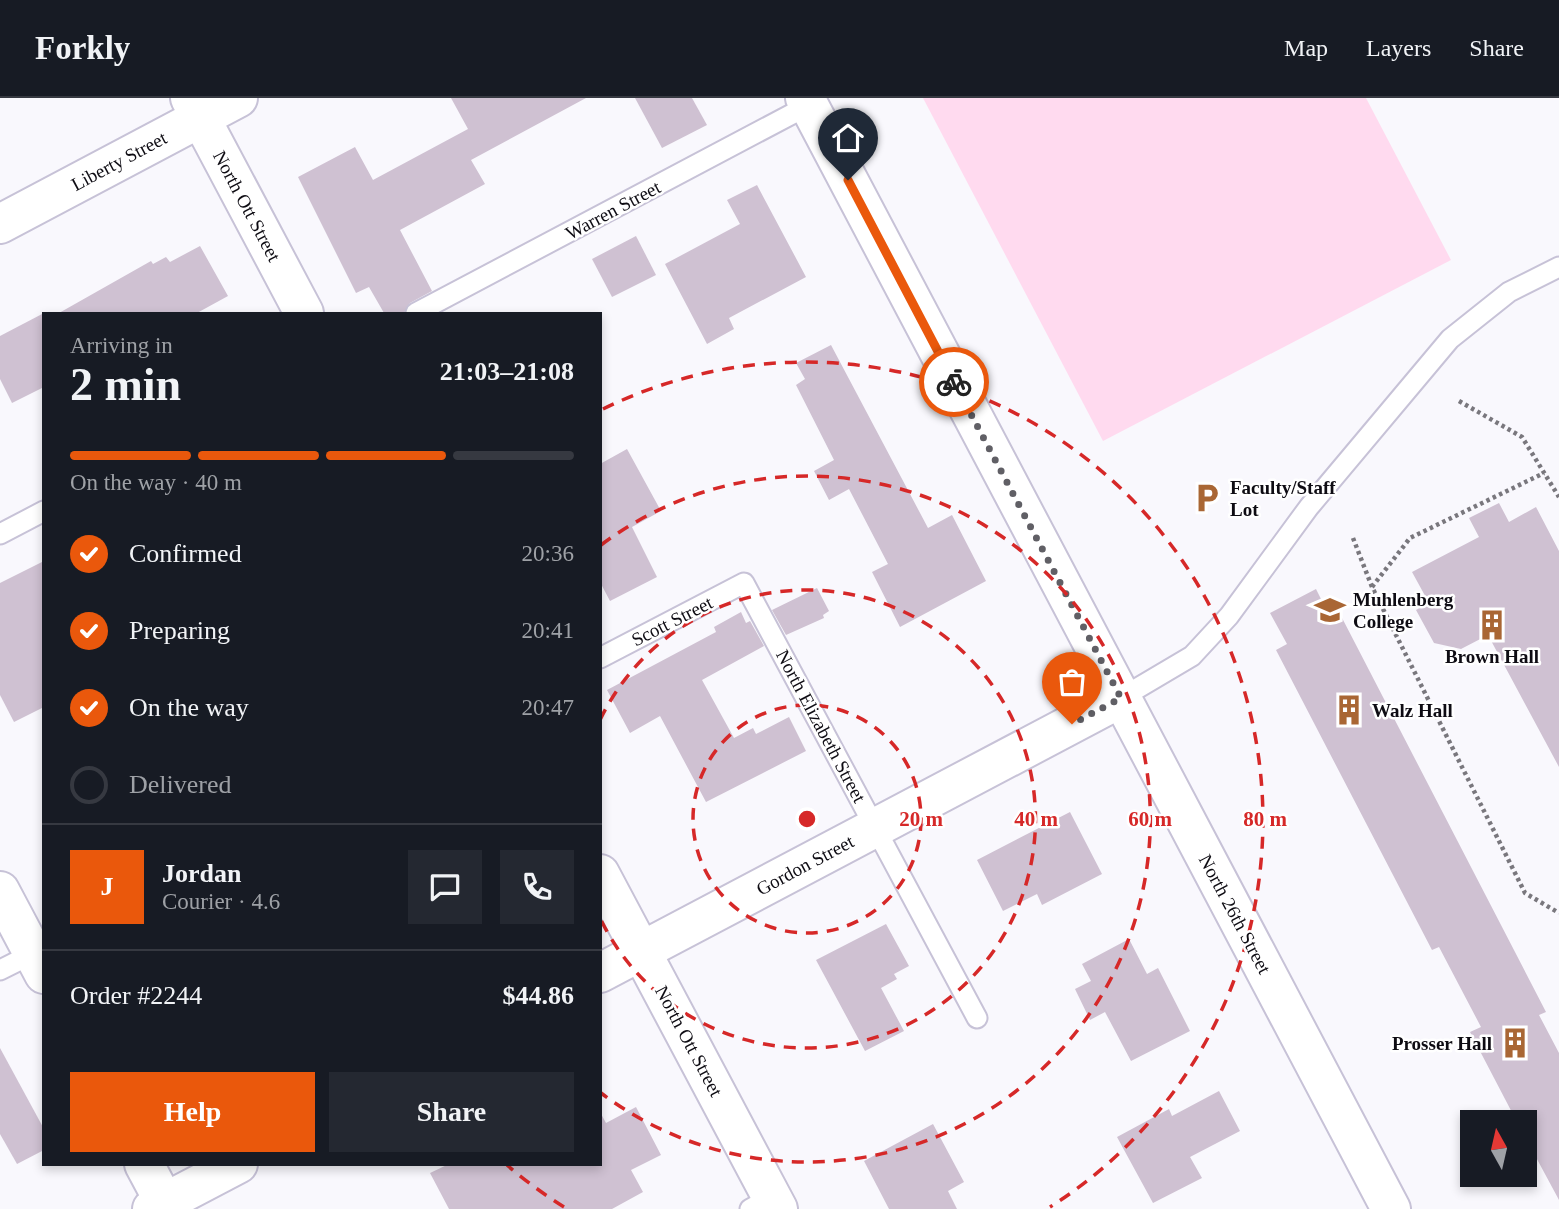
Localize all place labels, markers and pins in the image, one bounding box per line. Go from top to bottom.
pin [818,108,878,180]
place label: Faculty/Staff Lot [1230,477,1336,520]
parking icon: Faculty/Staff Lot [1190,481,1224,515]
place label: Muhlenberg College [1353,589,1454,632]
school or university icon: Muhlenberg College [1313,593,1347,627]
building icon: Brown Hall [1475,608,1509,642]
place label: Brown Hall [1445,646,1539,667]
pin [1042,652,1102,724]
building icon: Walz Hall [1332,693,1366,727]
place label: Walz Hall [1372,700,1453,721]
centre of rings [795,807,819,831]
building icon: Prosser Hall [1498,1026,1532,1060]
place label: Prosser Hall [1392,1033,1492,1054]

